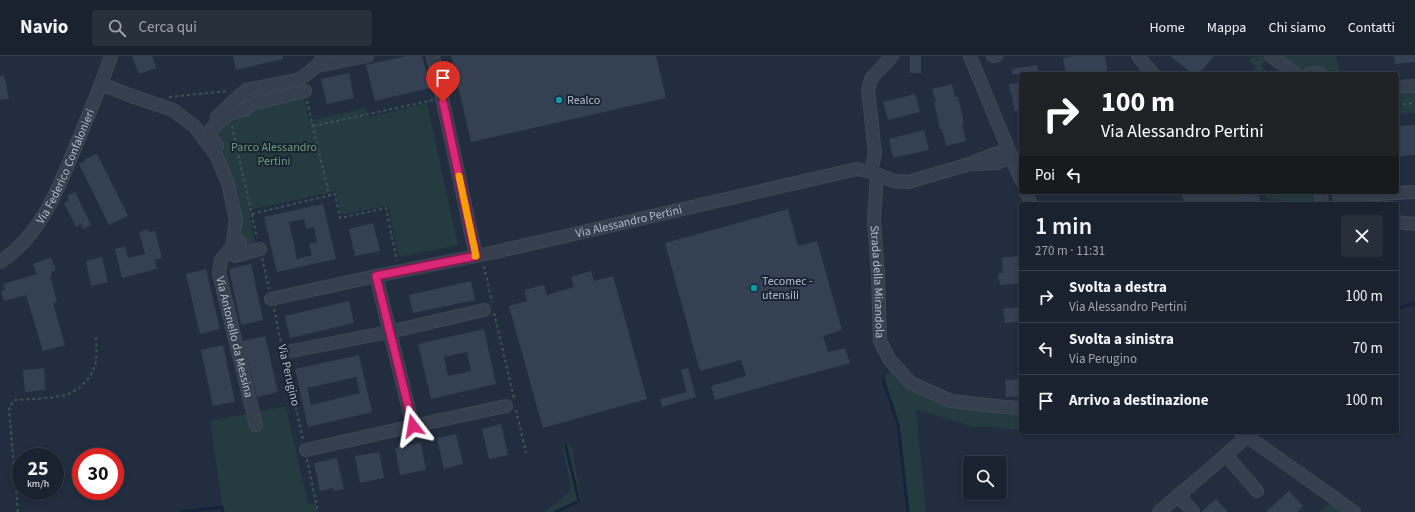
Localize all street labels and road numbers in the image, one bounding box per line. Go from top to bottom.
street label: Via Federico Confalonieri [32,106,99,228]
street label: Via Alessandro Pertini [574,201,684,242]
street label: Strada della Mirandola [865,225,888,339]
street label: Via Antonello da Messina [211,275,257,399]
street label: Via Perugino [273,343,304,408]

